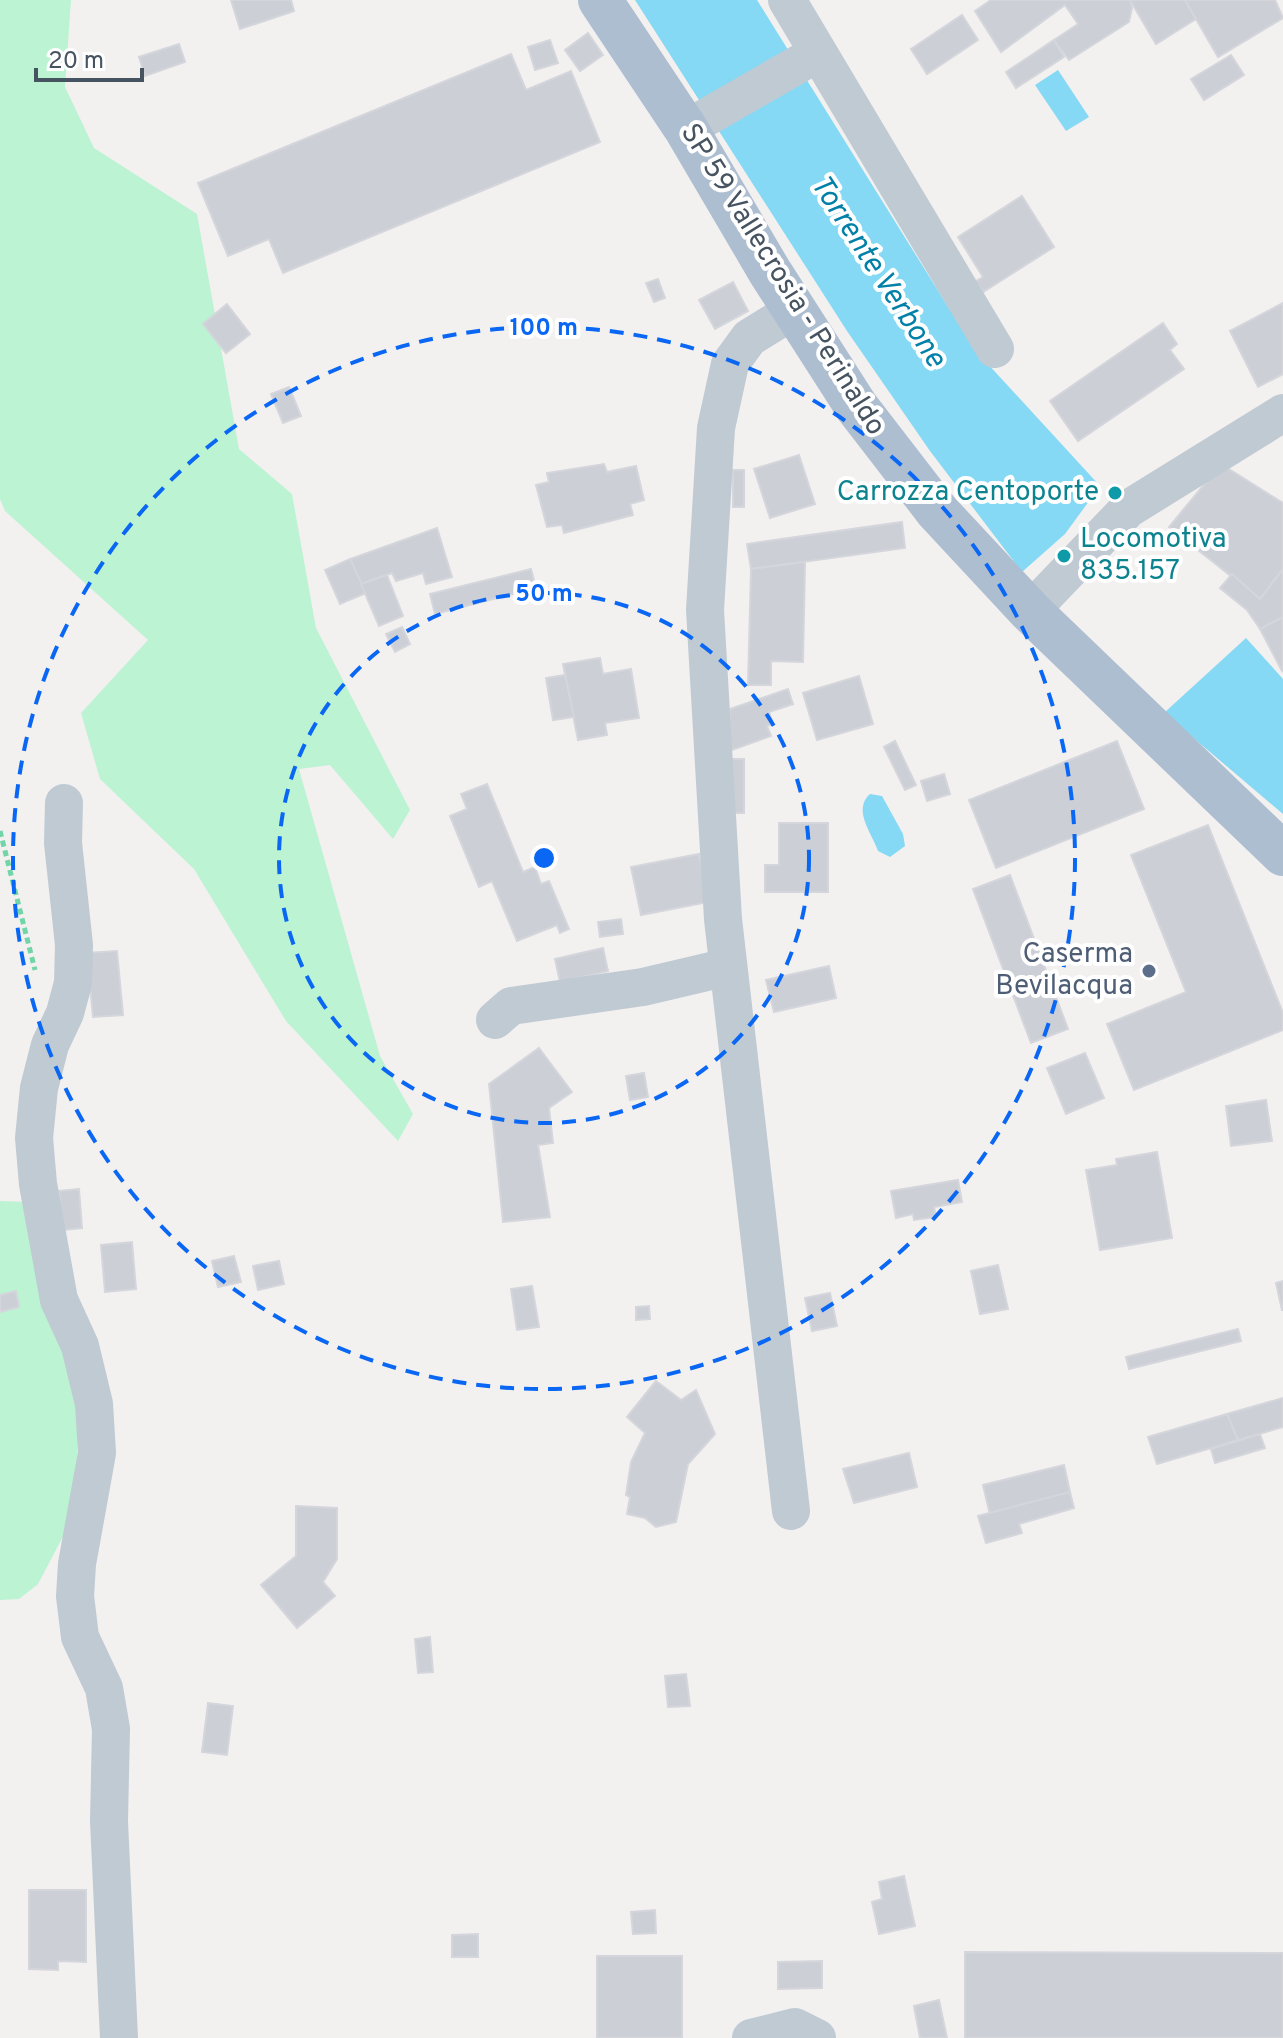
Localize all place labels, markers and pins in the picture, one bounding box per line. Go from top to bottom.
place label: Carrozza Centoporte [837,475,1099,511]
marker: Carrozza Centoporte [1106,484,1124,502]
place label: Locomotiva 835.157 [1080,522,1227,590]
marker: Locomotiva 835.157 [1055,547,1073,565]
centre of rings [530,844,558,872]
place label: Caserma Bevilacqua [995,937,1133,1005]
marker: Caserma Bevilacqua [1140,962,1158,980]

